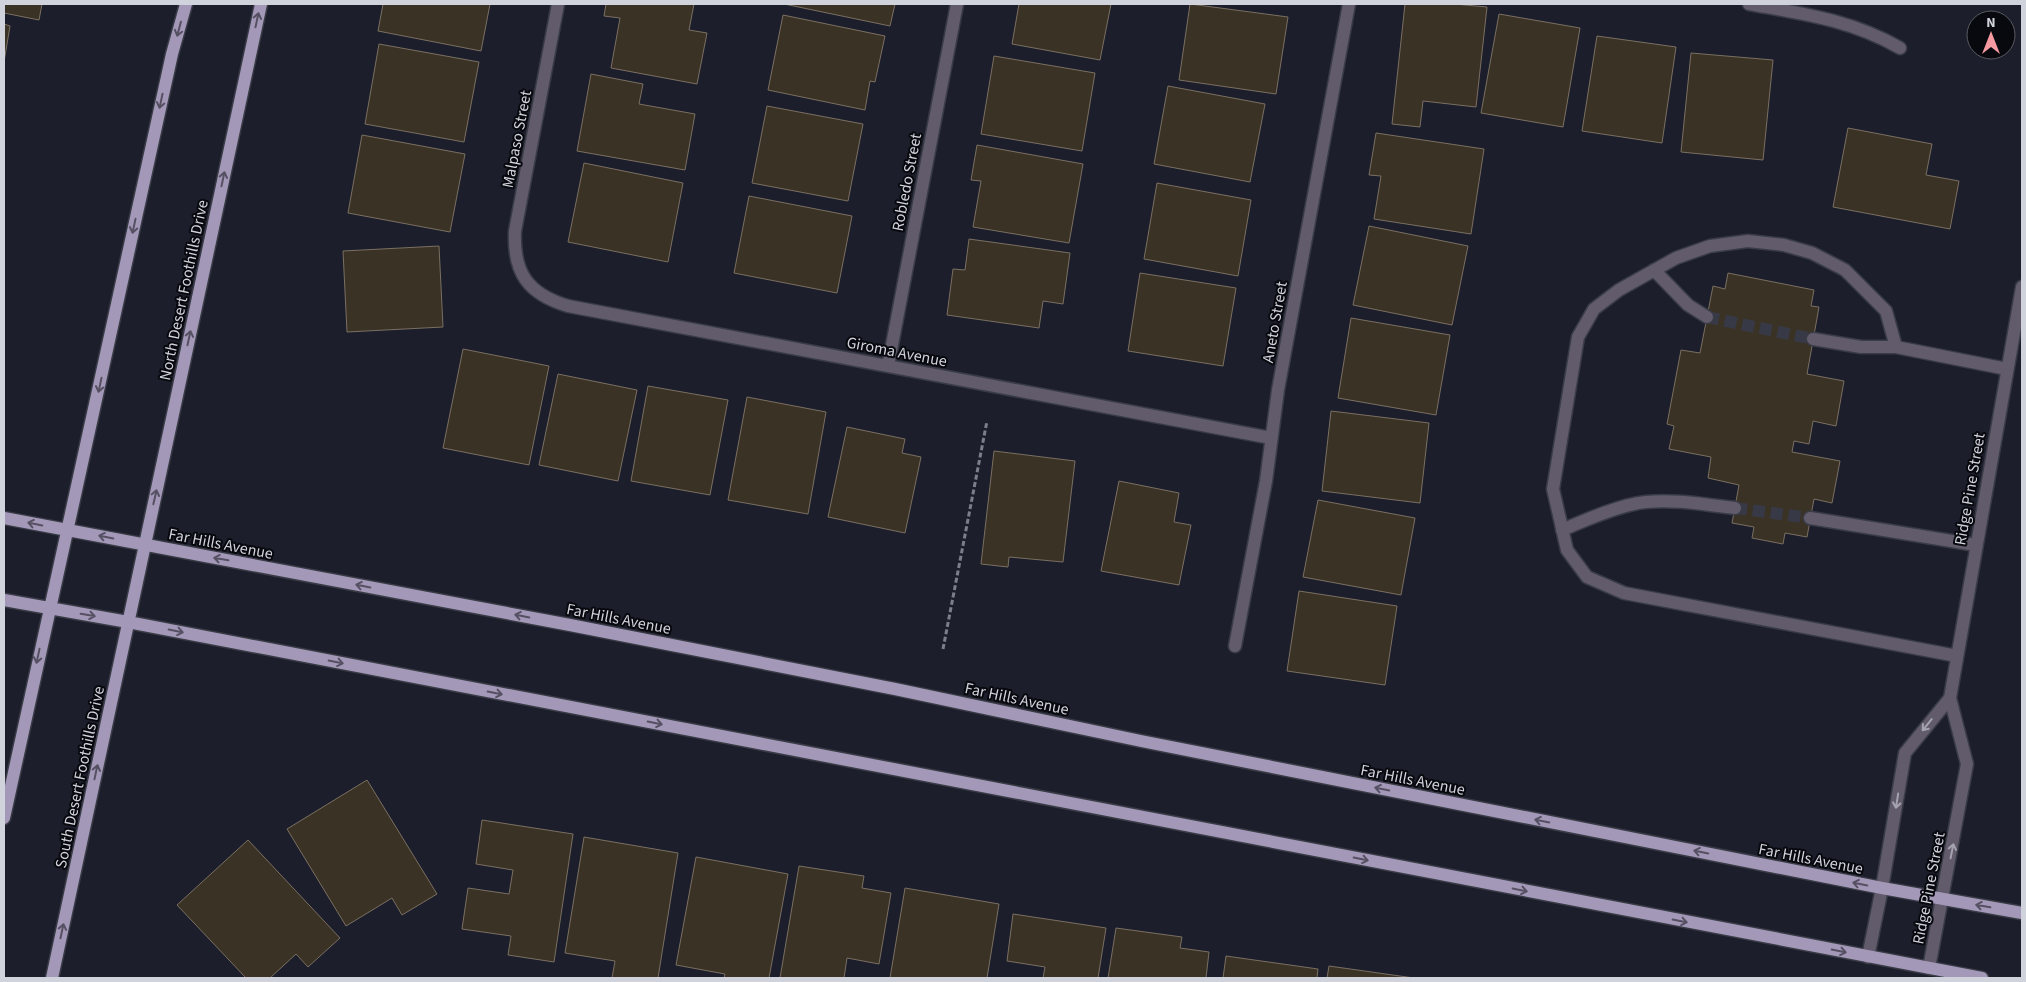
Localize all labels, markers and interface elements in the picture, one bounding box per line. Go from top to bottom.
north arrow [1966,10,2016,60]
one-way arrow [253,13,263,29]
text: N [1986,13,1996,33]
one-way arrow [173,20,183,36]
street label: Malpaso Street [497,88,537,190]
one-way arrow [156,93,166,109]
street label: Robledo Street [887,131,927,233]
one-way arrow [219,172,229,188]
street label: North Desert Foothills Drive [154,198,214,382]
one-way arrow [129,217,138,233]
street label: Aneto Street [1257,279,1293,365]
one-way arrow [185,331,195,347]
street label: Giroma Avenue [845,331,949,372]
one-way arrow [94,376,104,392]
street label: Ridge Pine Street [1949,431,1991,547]
one-way arrow [151,490,160,506]
one-way arrow [28,519,44,528]
street label: Far Hills Avenue [167,523,275,565]
one-way arrow [98,532,114,542]
one-way arrow [214,554,230,564]
one-way arrow [355,581,371,590]
street label: Far Hills Avenue [565,598,673,640]
one-way arrow [80,610,96,620]
one-way arrow [515,611,531,621]
one-way arrow [168,627,184,637]
one-way arrow [33,648,43,664]
one-way arrow [327,658,343,667]
street label: Far Hills Avenue [963,677,1071,721]
street label: South Desert Foothills Drive [50,684,110,870]
one-way arrow [487,688,503,698]
one-way arrow [1922,718,1933,731]
one-way arrow [647,719,663,729]
street label: Far Hills Avenue [1359,759,1467,801]
one-way arrow [92,764,102,780]
one-way arrow [1375,784,1391,793]
one-way arrow [1891,792,1901,808]
one-way arrow [1534,815,1550,825]
street label: Ridge Pine Street [1907,830,1951,946]
street label: Far Hills Avenue [1757,838,1865,880]
one-way arrow [1948,843,1957,859]
one-way arrow [1693,847,1709,857]
one-way arrow [1352,855,1368,864]
one-way arrow [1853,879,1869,888]
one-way arrow [1512,885,1528,895]
one-way arrow [1975,900,1991,910]
one-way arrow [1671,916,1687,926]
one-way arrow [58,923,67,939]
one-way arrow [1831,947,1847,957]

